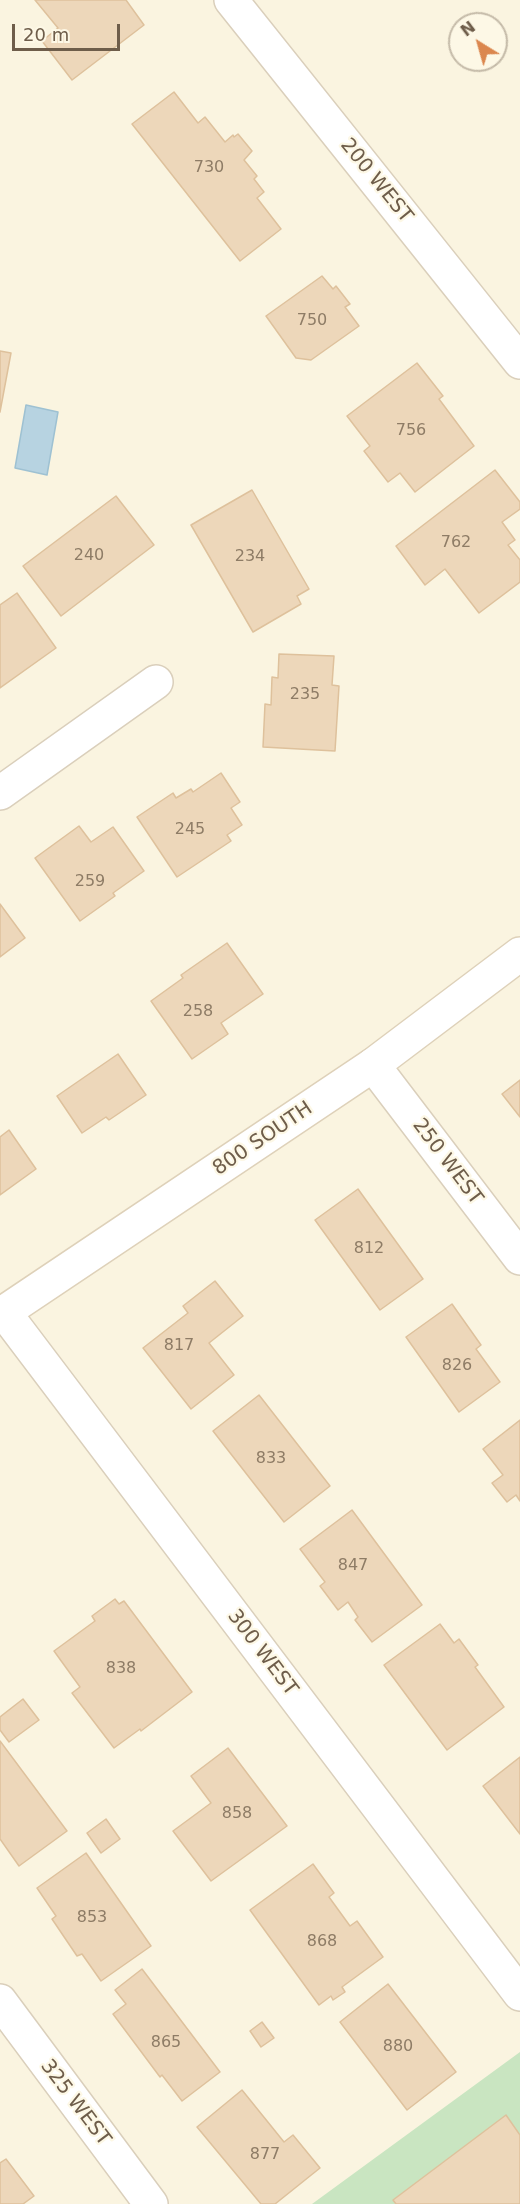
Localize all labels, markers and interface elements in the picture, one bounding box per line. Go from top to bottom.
scale bar [15,12,123,50]
north arrow [448,12,508,72]
text: N [457,17,479,40]
text: 20 m [23,24,69,45]
street label: 200 WEST [335,134,417,228]
house number: 730 [194,158,224,178]
house number: 750 [297,311,327,331]
house number: 756 [396,421,426,441]
house number: 762 [441,533,471,553]
house number: 240 [74,546,104,566]
house number: 234 [235,547,265,567]
house number: 235 [290,685,320,705]
house number: 245 [175,820,205,840]
house number: 259 [75,872,105,892]
house number: 258 [183,1002,213,1022]
street label: 800 SOUTH [209,1097,317,1181]
street label: 250 WEST [407,1114,487,1210]
house number: 812 [354,1239,384,1259]
house number: 817 [164,1336,194,1356]
house number: 826 [442,1356,472,1376]
house number: 833 [256,1449,286,1469]
house number: 847 [338,1556,368,1576]
street label: 300 WEST [222,1605,302,1701]
house number: 838 [106,1659,136,1679]
house number: 858 [222,1804,252,1824]
house number: 853 [77,1908,107,1928]
house number: 868 [307,1932,337,1952]
house number: 865 [151,2033,181,2053]
house number: 880 [383,2037,413,2057]
street label: 325 WEST [35,2055,115,2151]
house number: 877 [250,2145,280,2165]

